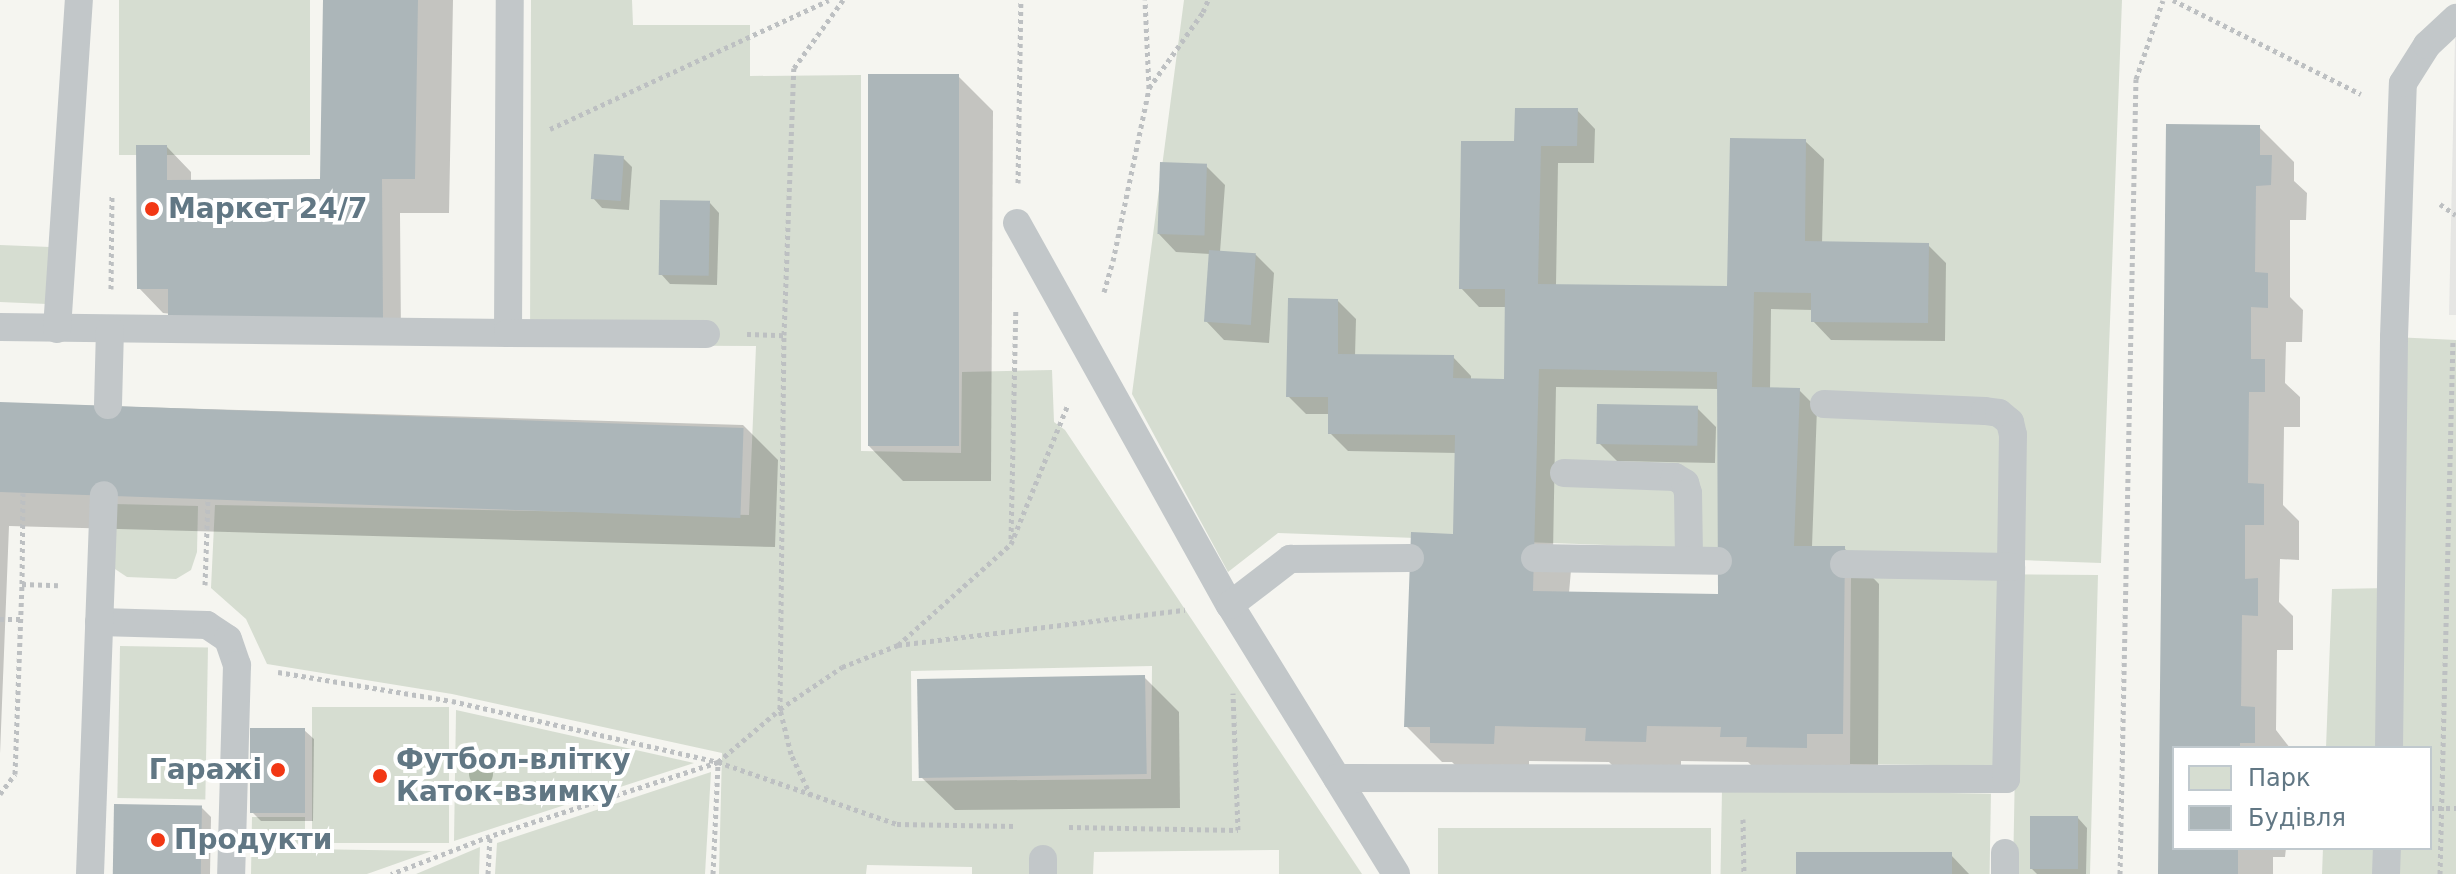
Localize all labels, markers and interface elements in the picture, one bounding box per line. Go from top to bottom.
place label: Маркет 24/7 [168,192,367,226]
marker: Маркет 24/7 [143,200,161,218]
place label: Футбол-влітку Каток-взимку [396,743,630,809]
legend [2172,746,2432,850]
place label: Гаражі [149,753,262,787]
marker: Гаражі [269,761,287,779]
text: Парк [2248,764,2310,792]
marker: Футбол-влітку Каток-взимку [371,767,389,785]
text: Будівля [2248,804,2346,832]
place label: Продукти [174,823,332,857]
marker: Продукти [149,831,167,849]

